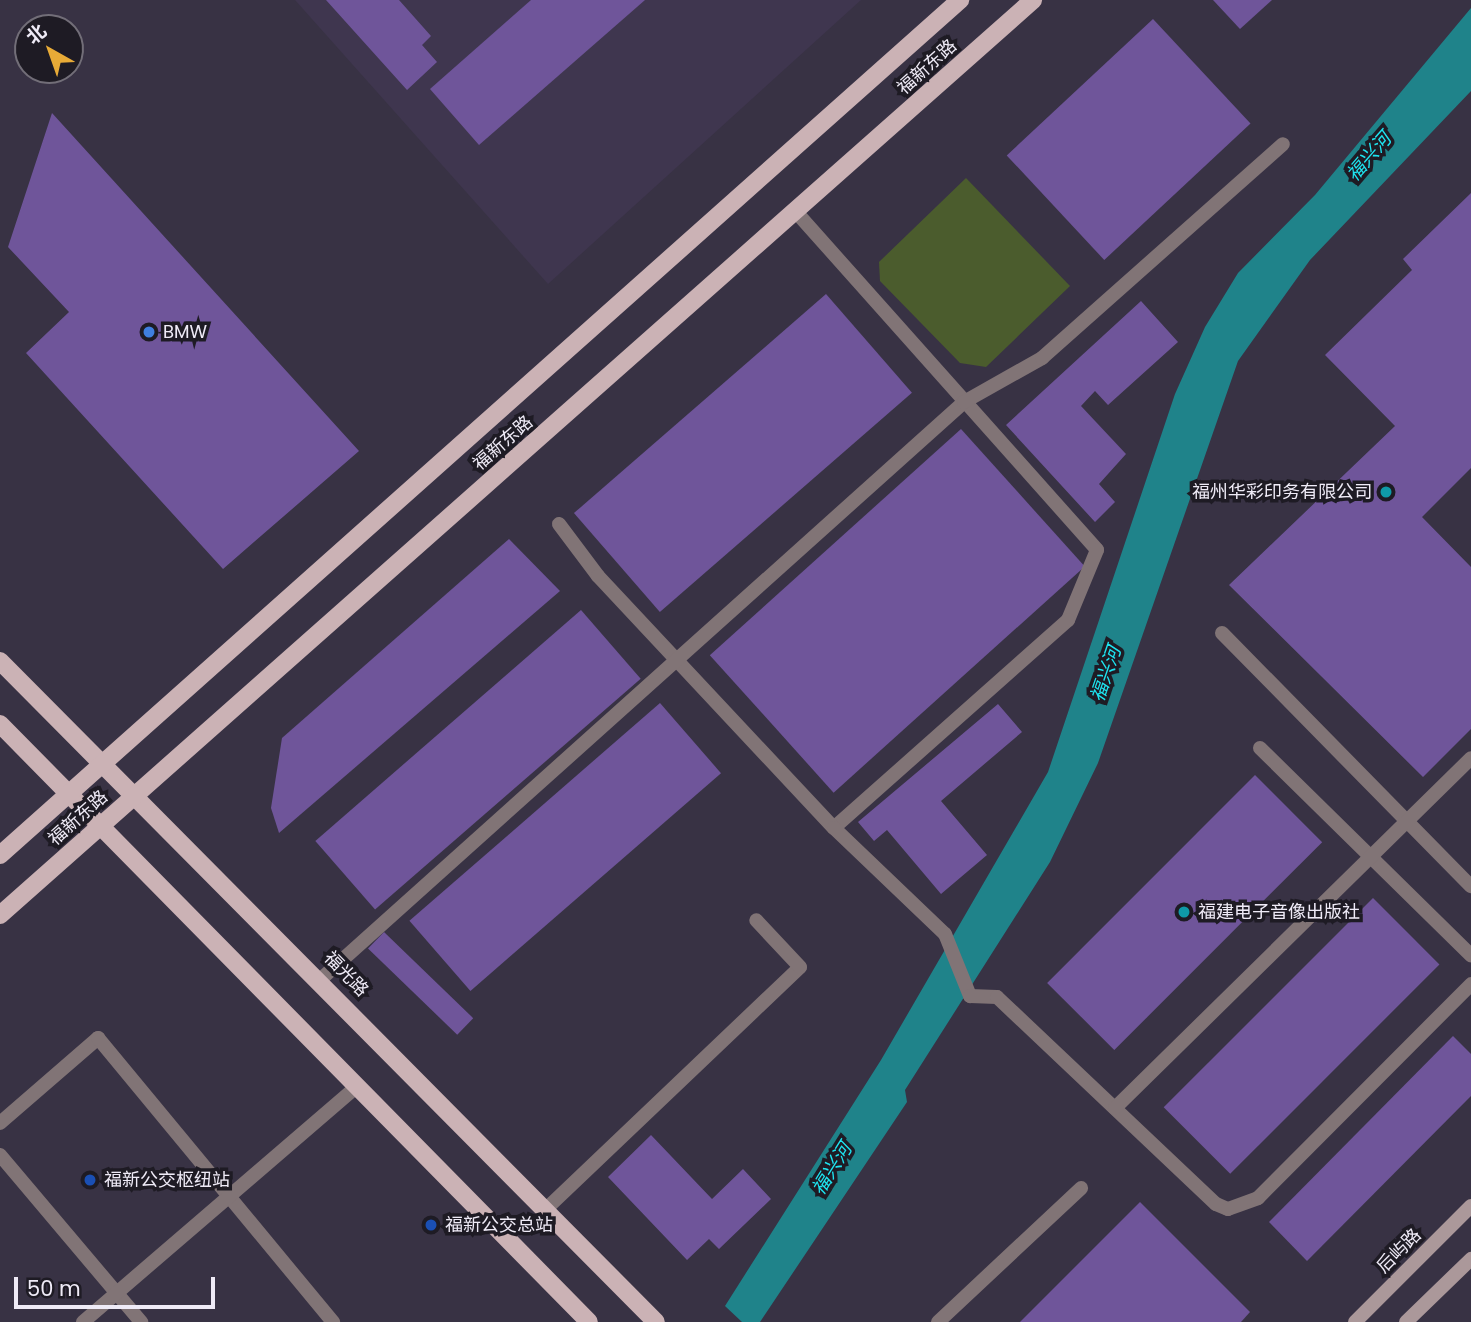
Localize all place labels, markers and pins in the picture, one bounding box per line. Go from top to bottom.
place label: BMW [163,321,207,343]
marker: BMW [141,324,157,340]
place label: 福州华彩印务有限公司 [1192,481,1372,503]
marker: 福州华彩印务有限公司 [1378,484,1394,500]
place label: 福建电子音像出版社 [1198,901,1360,923]
marker: 福建电子音像出版社 [1176,904,1192,920]
place label: 福新公交枢纽站 [104,1169,230,1191]
marker: 福新公交枢纽站 [82,1172,98,1188]
place label: 福新公交总站 [445,1214,553,1236]
marker: 福新公交总站 [423,1217,439,1233]

